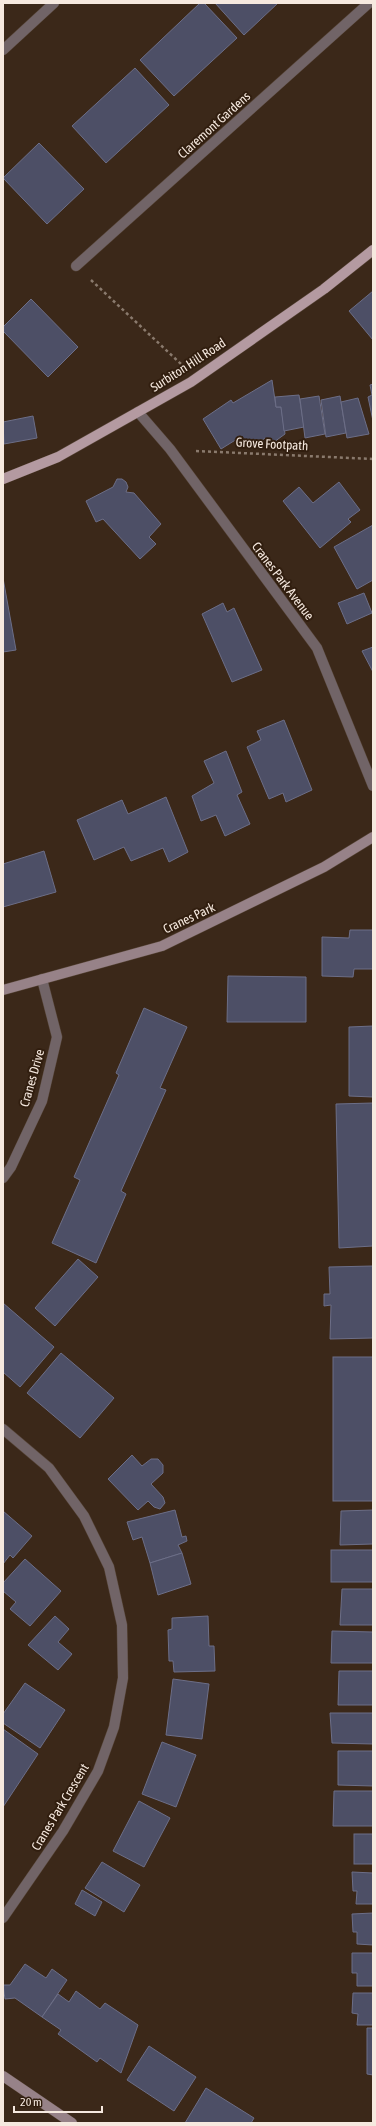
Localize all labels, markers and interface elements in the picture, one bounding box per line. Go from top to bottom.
street label: Claremont Gardens [175,88,254,161]
street label: Surbiton Hill Road [148,335,228,395]
street label: Grove Footpath [235,435,309,453]
street label: Cranes Park Avenue [249,539,317,623]
street label: Cranes Park [161,899,218,937]
street label: Cranes Drive [17,1047,47,1109]
street label: Cranes Park Crescent [28,1761,92,1853]
scale bar [14,2088,102,2114]
text: 20 m [20,2095,42,2109]

